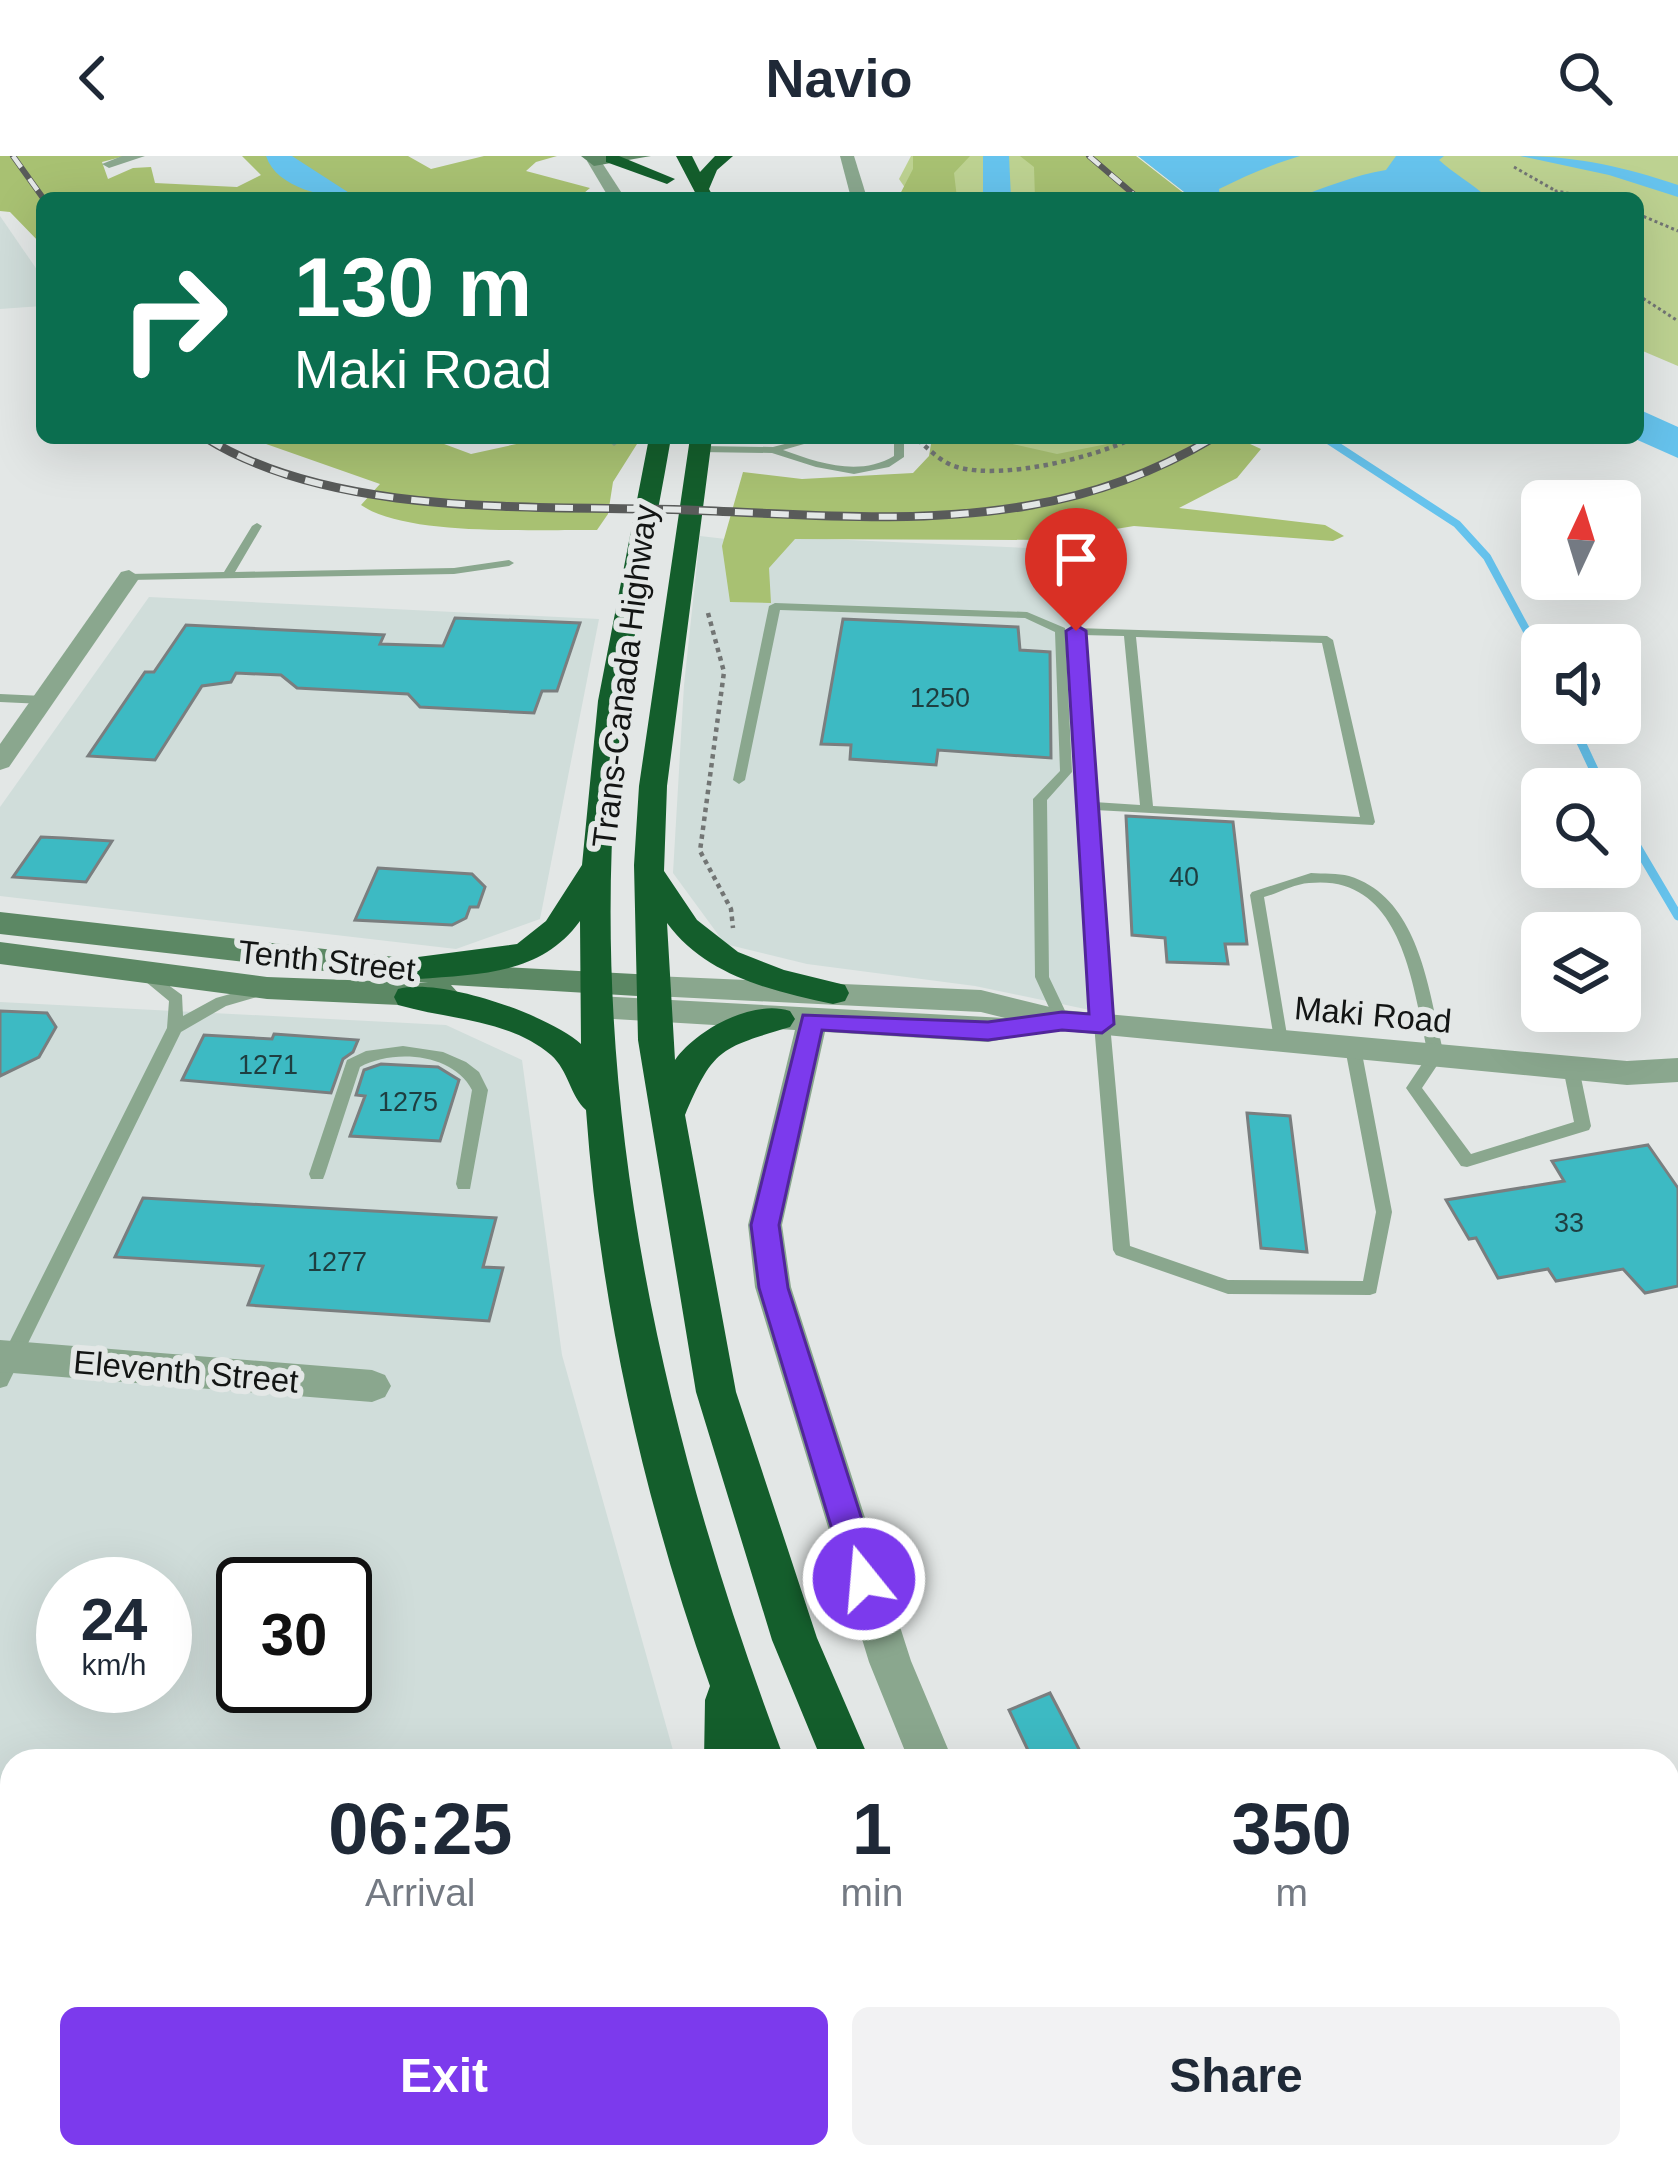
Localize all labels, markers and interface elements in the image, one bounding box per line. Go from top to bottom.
icon: back [60,45,126,111]
icon: search [1552,45,1618,111]
text: Navio [765,48,913,108]
icon: right [96,240,252,396]
text: 130 m [294,240,532,334]
text: Maki Road [294,339,552,399]
north arrow [1521,480,1641,600]
map controls [1521,480,1641,1032]
street label: Trans-Canada Highway [585,502,664,850]
pin [1025,508,1127,631]
icon: arrive [1043,526,1109,592]
button: sound [1521,624,1641,744]
house number: 1250 [910,683,970,713]
button: search [1521,768,1641,888]
house number: 40 [1169,862,1199,892]
button: layers [1521,912,1641,1032]
street label: Tenth Street [237,933,417,988]
street label: Maki Road [1293,989,1453,1040]
house number: 1271 [238,1050,298,1080]
house number: 1275 [378,1087,438,1117]
house number: 33 [1554,1208,1584,1238]
house number: 1277 [307,1247,367,1277]
street label: Eleventh Street [72,1343,300,1400]
position arrow [801,1516,927,1642]
speed limit sign: 30 [216,1557,372,1713]
text: 24 [81,1586,147,1653]
text: km/h [81,1648,147,1681]
text: 06:25 [328,1789,512,1869]
text: 1 [852,1789,892,1869]
text: 350 [1232,1789,1352,1869]
text: Arrival [365,1871,476,1914]
text: min [841,1871,903,1914]
text: m [1275,1871,1308,1914]
button: Exit [60,2007,828,2145]
button: Share [852,2007,1620,2145]

